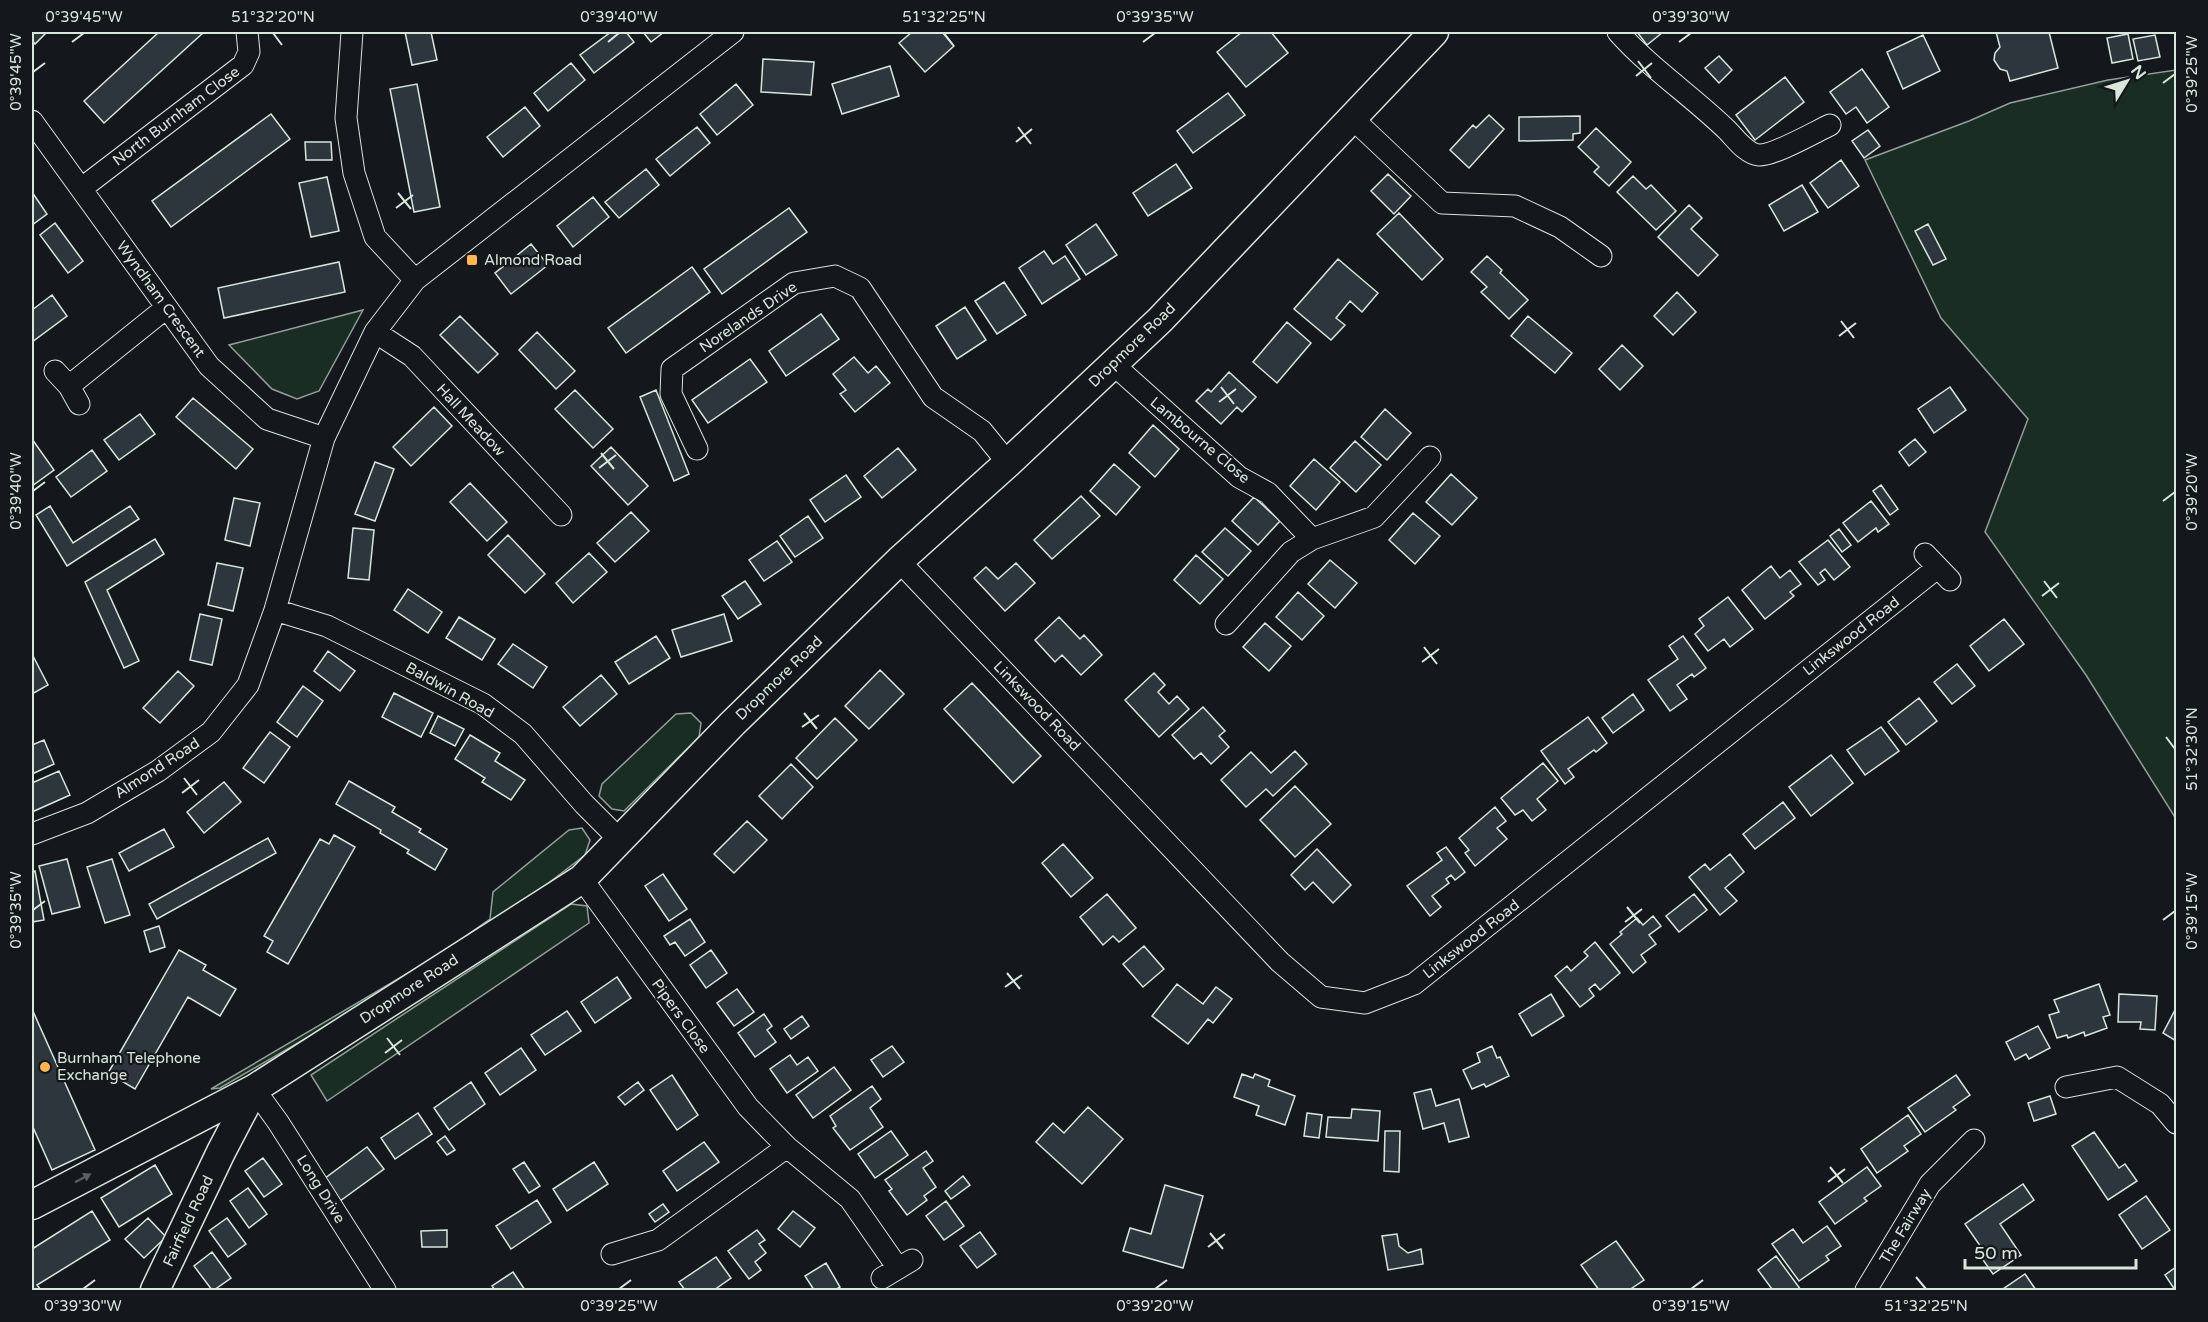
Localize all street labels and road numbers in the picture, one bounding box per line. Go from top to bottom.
street label: North Burnham Close [109,62,243,170]
street label: Wyndham Crescent [113,237,209,361]
street label: Norelands Drive [696,278,800,356]
street label: Dropmore Road [1085,299,1179,391]
street label: Hall Meadow [433,380,509,460]
street label: Lambourne Close [1146,393,1254,487]
street label: Linkswood Road [1799,593,1903,679]
street label: Dropmore Road [732,632,826,724]
street label: Linkswood Road [990,657,1084,755]
street label: Baldwin Road [403,658,497,722]
street label: Almond Road [111,734,203,802]
street label: Linkswood Road [1419,896,1523,982]
street label: Dropmore Road [356,950,462,1028]
street label: Pipers Close [648,975,714,1057]
street label: Long Drive [293,1151,349,1227]
street label: Fairfield Road [159,1172,217,1270]
street label: The Fairway [1875,1185,1935,1267]

